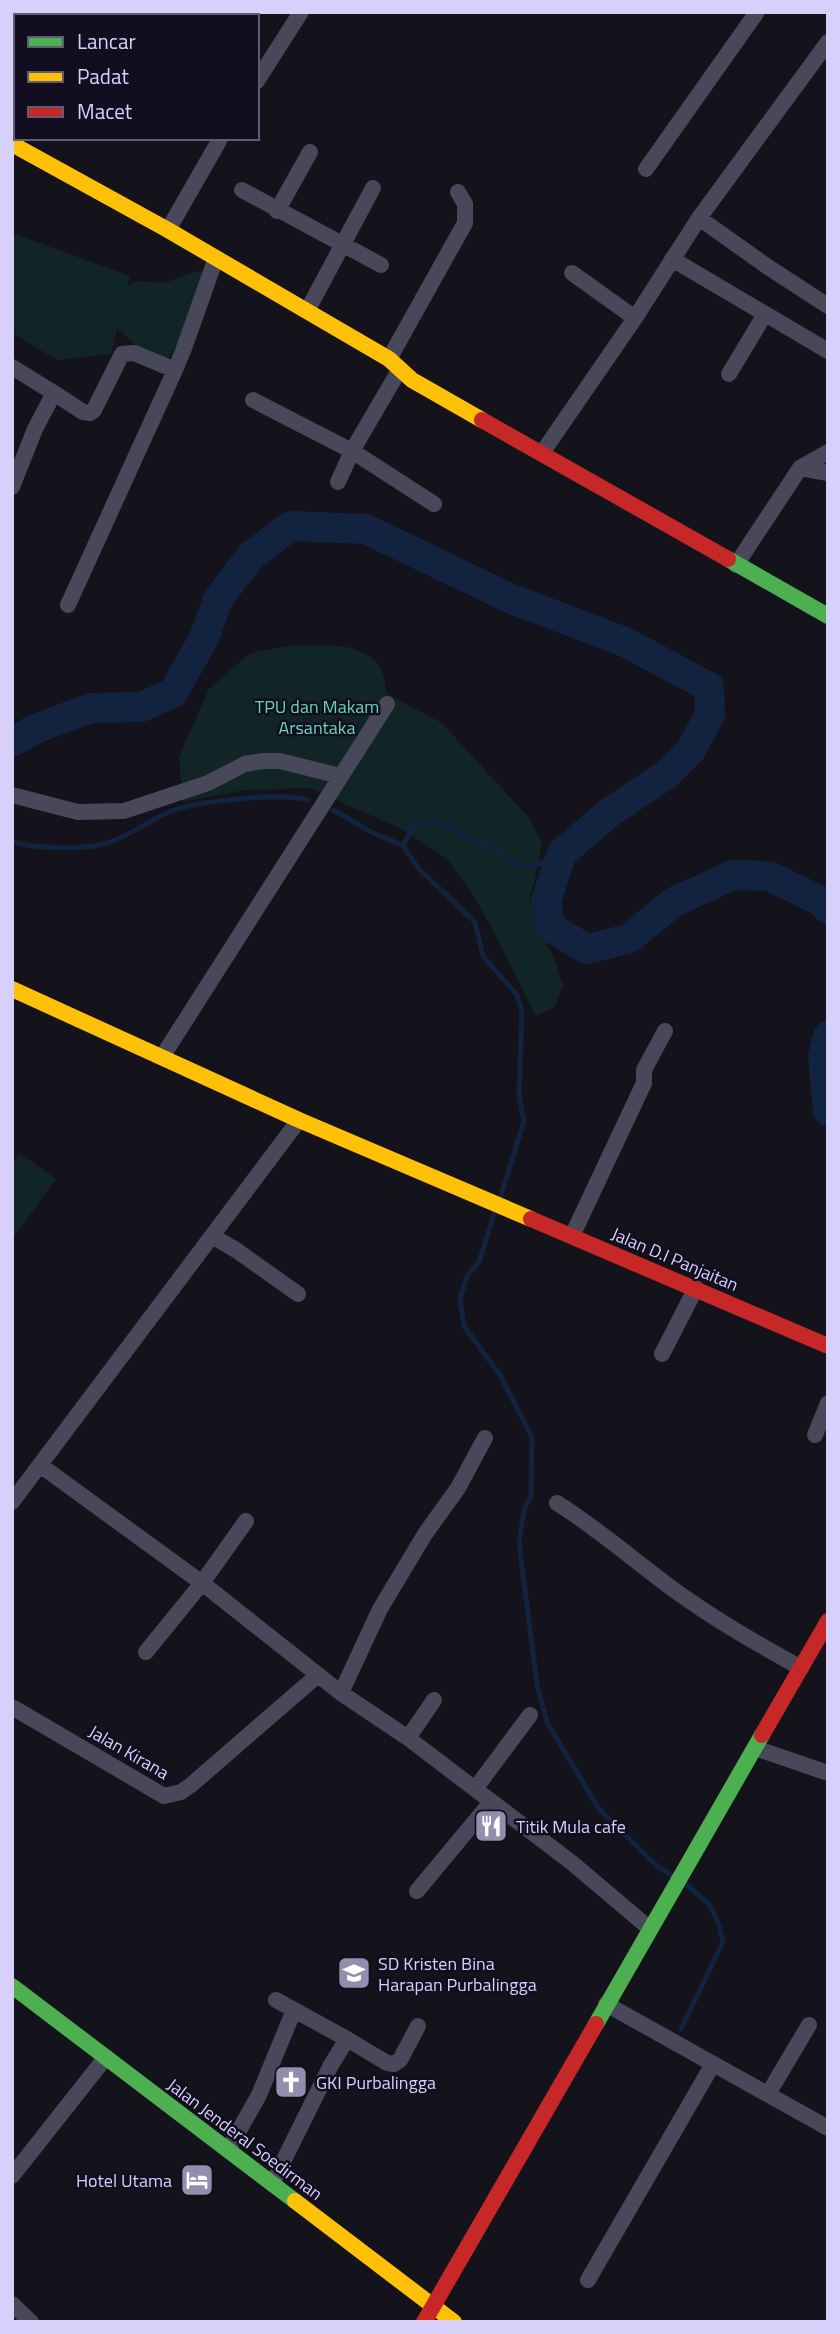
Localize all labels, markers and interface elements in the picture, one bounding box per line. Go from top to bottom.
legend [14,14,259,140]
text: Lancar [77,25,136,57]
text: Padat [77,60,129,92]
text: Macet [77,95,133,127]
park label: TPU dan Makam Arsantaka [255,693,379,741]
street label: Jalan D.I Panjaitan [607,1220,743,1298]
street label: Jalan Kirana [84,1718,174,1786]
restaurant icon: Titik Mula cafe [472,1807,510,1845]
place label: Titik Mula cafe [516,1813,626,1840]
place label: SD Kristen Bina Harapan Purbalingga [378,1950,537,1998]
school or university icon: SD Kristen Bina Harapan Purbalingga [335,1954,373,1992]
church icon: GKI Purbalingga [272,2063,310,2101]
place label: GKI Purbalingga [316,2069,436,2096]
street label: Jalan Jenderal Soedirman [162,2071,328,2207]
hotel icon: Hotel Utama [178,2161,216,2199]
place label: Hotel Utama [76,2167,172,2194]

